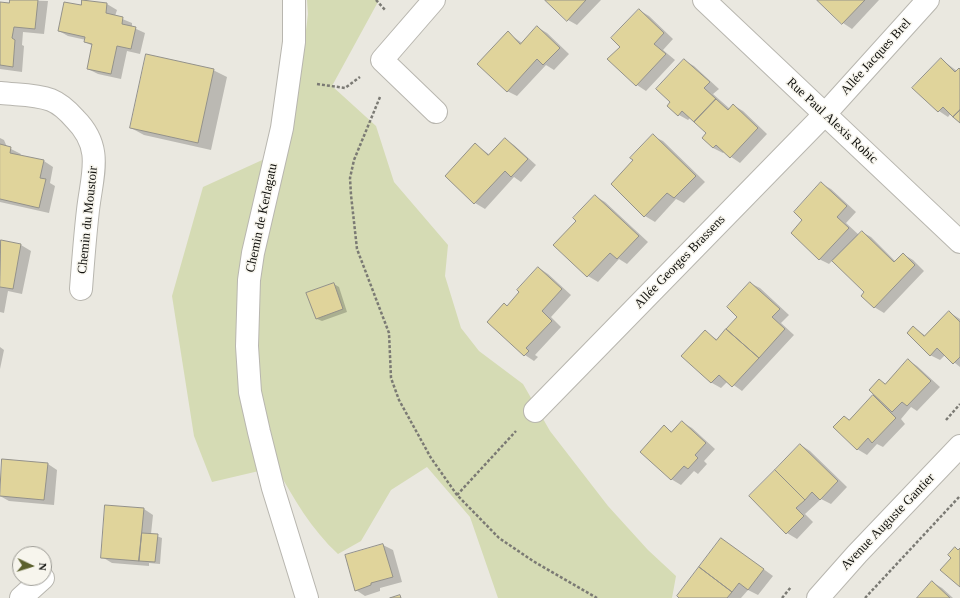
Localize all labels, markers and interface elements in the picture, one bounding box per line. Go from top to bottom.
street label: Allée Jacques Brel [838,16,914,98]
street label: Rue Paul Alexis Robic [783,75,881,167]
street label: Chemin de Kerlagatu [243,162,281,274]
street label: Chemin du Moustoir [75,165,101,275]
street label: Allée Georges Brassens [631,212,729,312]
street label: Avenue Auguste Gantier [838,470,938,574]
north arrow [12,546,52,586]
text: N [37,562,49,571]

